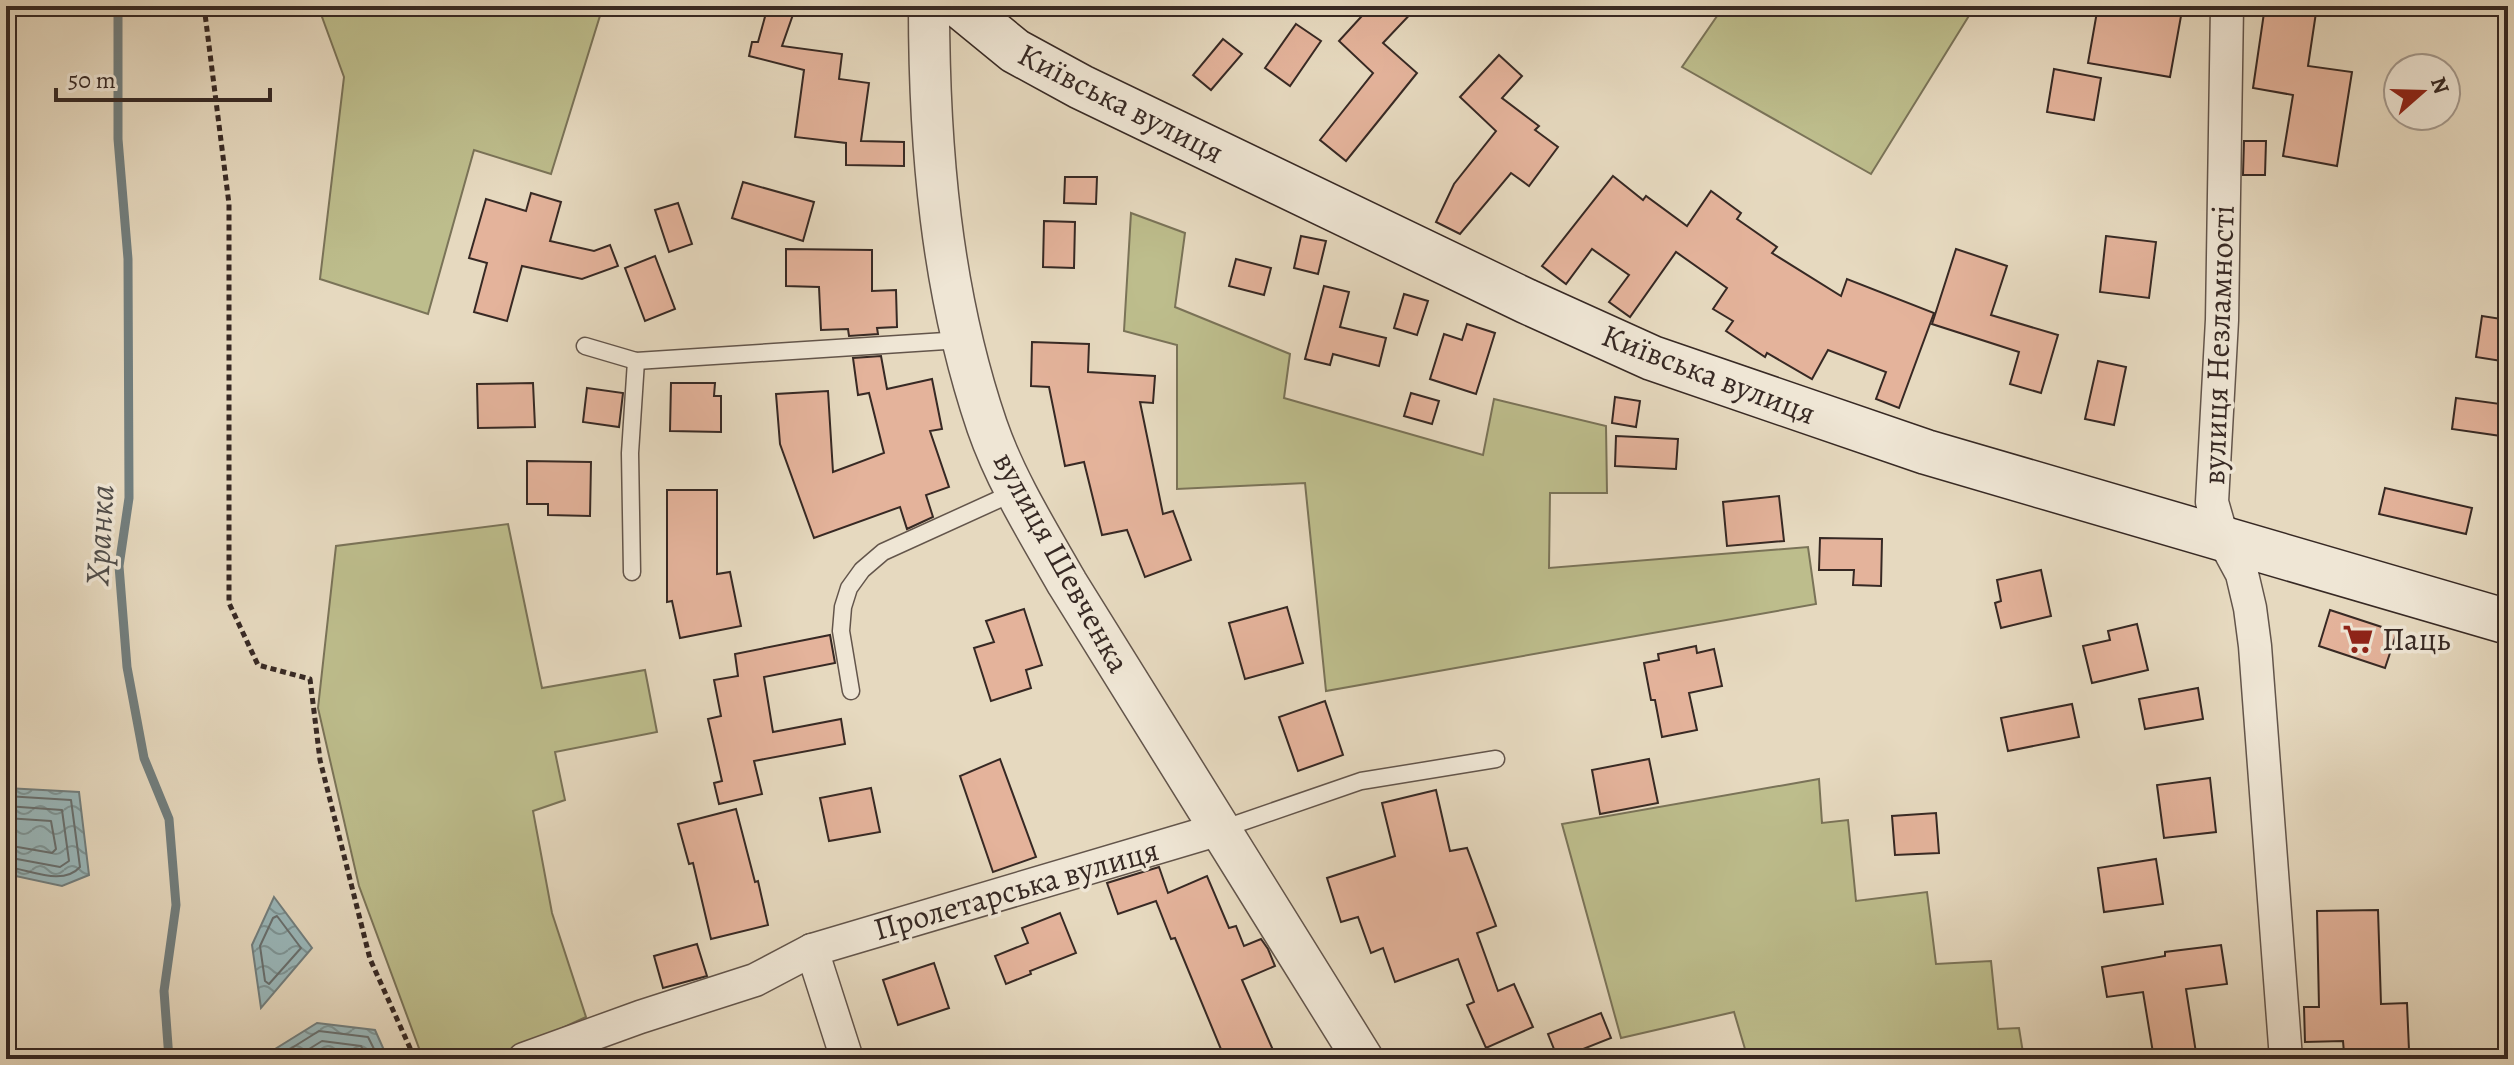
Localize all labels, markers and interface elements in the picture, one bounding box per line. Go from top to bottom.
street label: Київська вулиця [1010,32,1232,174]
scale bar [56,52,270,102]
north arrow [2382,52,2462,132]
text: 50 m [68,64,116,96]
text: N [2423,73,2457,98]
street label: вулиця Незламності [2191,204,2245,486]
street label: Київська вулиця [1596,313,1822,435]
street label: вулиця Шевченка [983,444,1141,681]
water label: Хранка [73,483,126,588]
place label: Паць [2382,617,2451,661]
supermarket icon: Паць [2341,622,2375,656]
street label: Пролетарська вулиця [868,827,1164,951]

